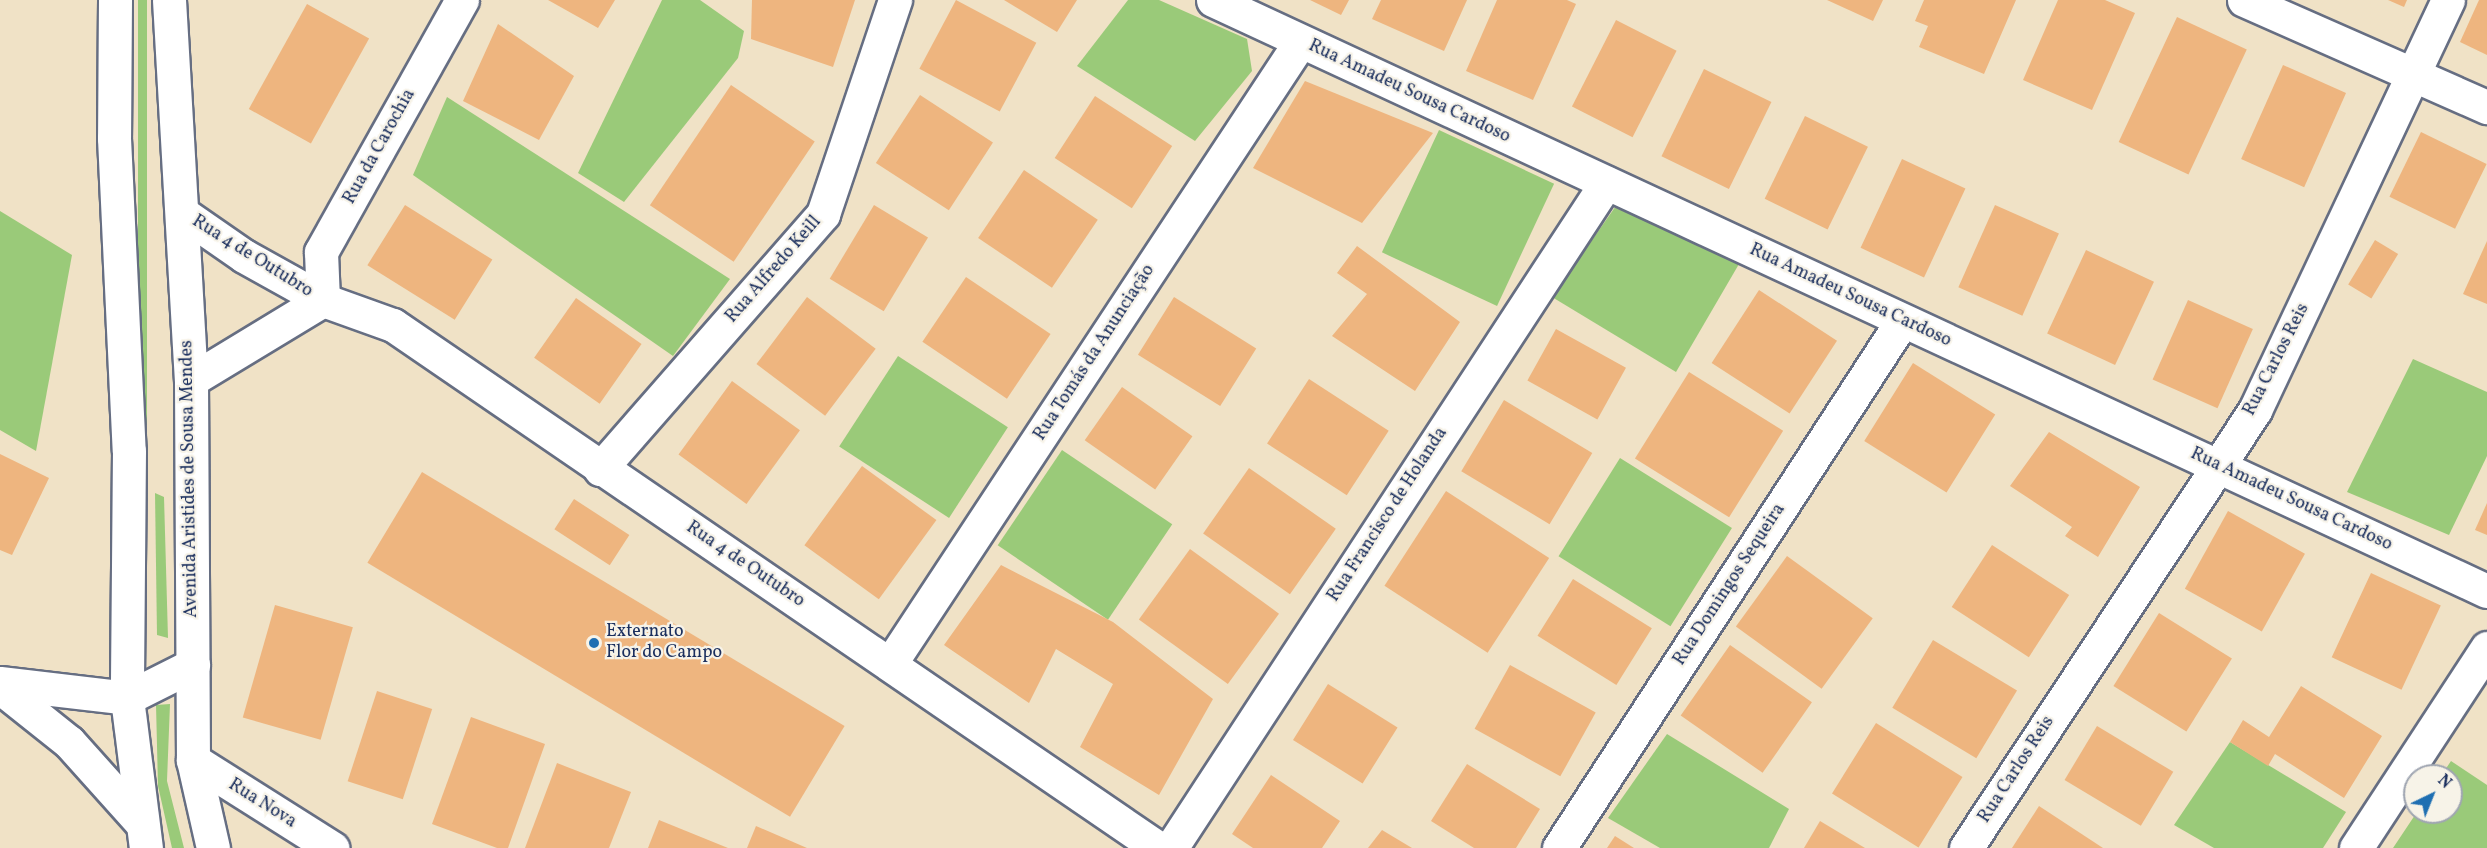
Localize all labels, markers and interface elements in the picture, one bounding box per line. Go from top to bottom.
street label: Rua Amadeu Sousa Cardoso [1305,36,1513,148]
street label: Rua da Carochia [339,86,421,208]
street label: Rua 4 de Outubro [188,211,316,303]
street label: Rua Alfredo Keill [722,212,826,328]
street label: Rua Amadeu Sousa Cardoso [1746,240,1954,352]
street label: Rua Tomás da Anunciação [1030,261,1160,445]
street label: Rua Carlos Reis [2239,300,2315,420]
street label: Avenida Aristides de Sousa Mendes [177,340,203,618]
street label: Rua Francisco de Holanda [1323,424,1453,606]
street label: Rua Amadeu Sousa Cardoso [2187,444,2395,556]
street label: Rua Domingos Sequeira [1670,500,1790,670]
street label: Rua 4 de Outubro [682,517,808,613]
place label: Externato Flor do Campo [606,622,722,664]
marker: Externato Flor do Campo [587,636,601,650]
street label: Rua Carlos Reis [1974,712,2060,828]
north arrow [2403,764,2463,824]
text: N [2432,770,2456,794]
street label: Rua Nova [224,775,300,833]

